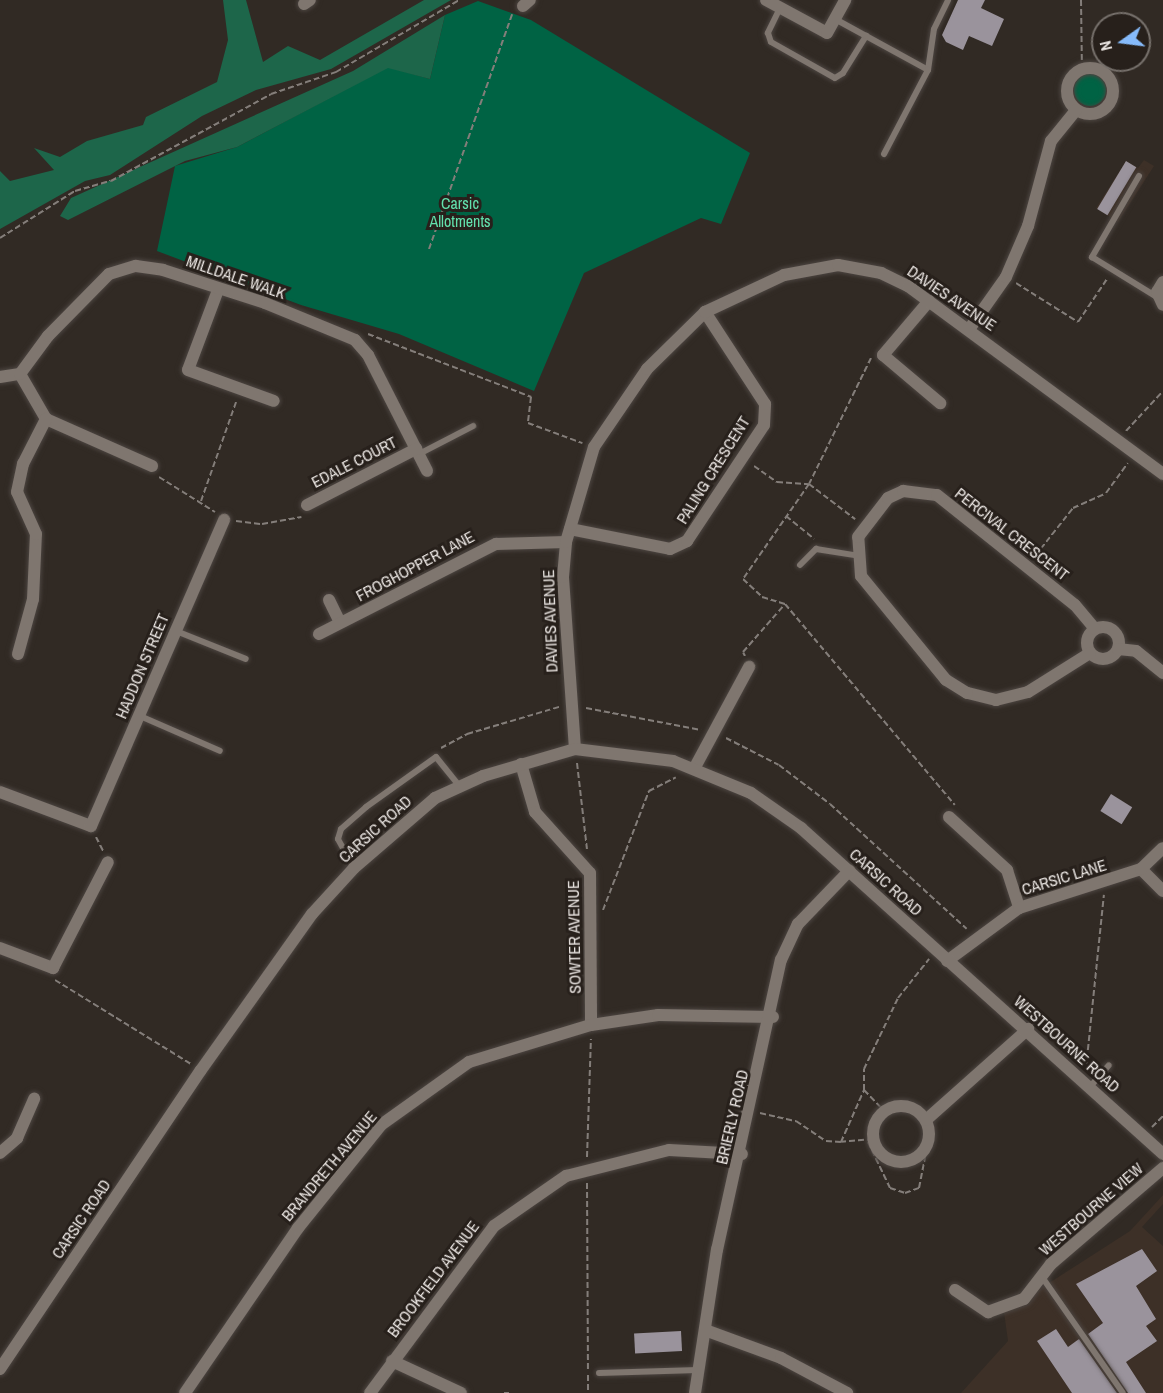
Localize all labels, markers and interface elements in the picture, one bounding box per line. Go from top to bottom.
north arrow [1091,12,1151,72]
text: N [1094,39,1117,53]
park label: Carsic Allotments [429,193,491,231]
street label: MILLDALE WALK [184,251,288,303]
street label: DAVIES AVENUE [904,261,1000,335]
street label: PALING CRESCENT [672,413,754,527]
street label: EDALE COURT [308,432,400,492]
street label: PERCIVAL CRESCENT [951,483,1073,585]
street label: FROGHOPPER LANE [353,527,477,605]
street label: DAVIES AVENUE [539,569,561,673]
street label: HADDON STREET [111,611,173,721]
street label: CARSIC ROAD [335,791,415,867]
street label: CARSIC ROAD [846,844,926,920]
street label: CARSIC LANE [1019,855,1109,899]
street label: SOWTER AVENUE [563,880,585,994]
street label: WESTBOURNE ROAD [1010,992,1124,1096]
street label: BRIERLY ROAD [712,1068,752,1166]
street label: BRANDRETH AVENUE [277,1107,381,1225]
street label: WESTBOURNE VIEW [1035,1159,1147,1259]
street label: CARSIC ROAD [48,1176,114,1262]
street label: BROOKFIELD AVENUE [383,1217,483,1341]

